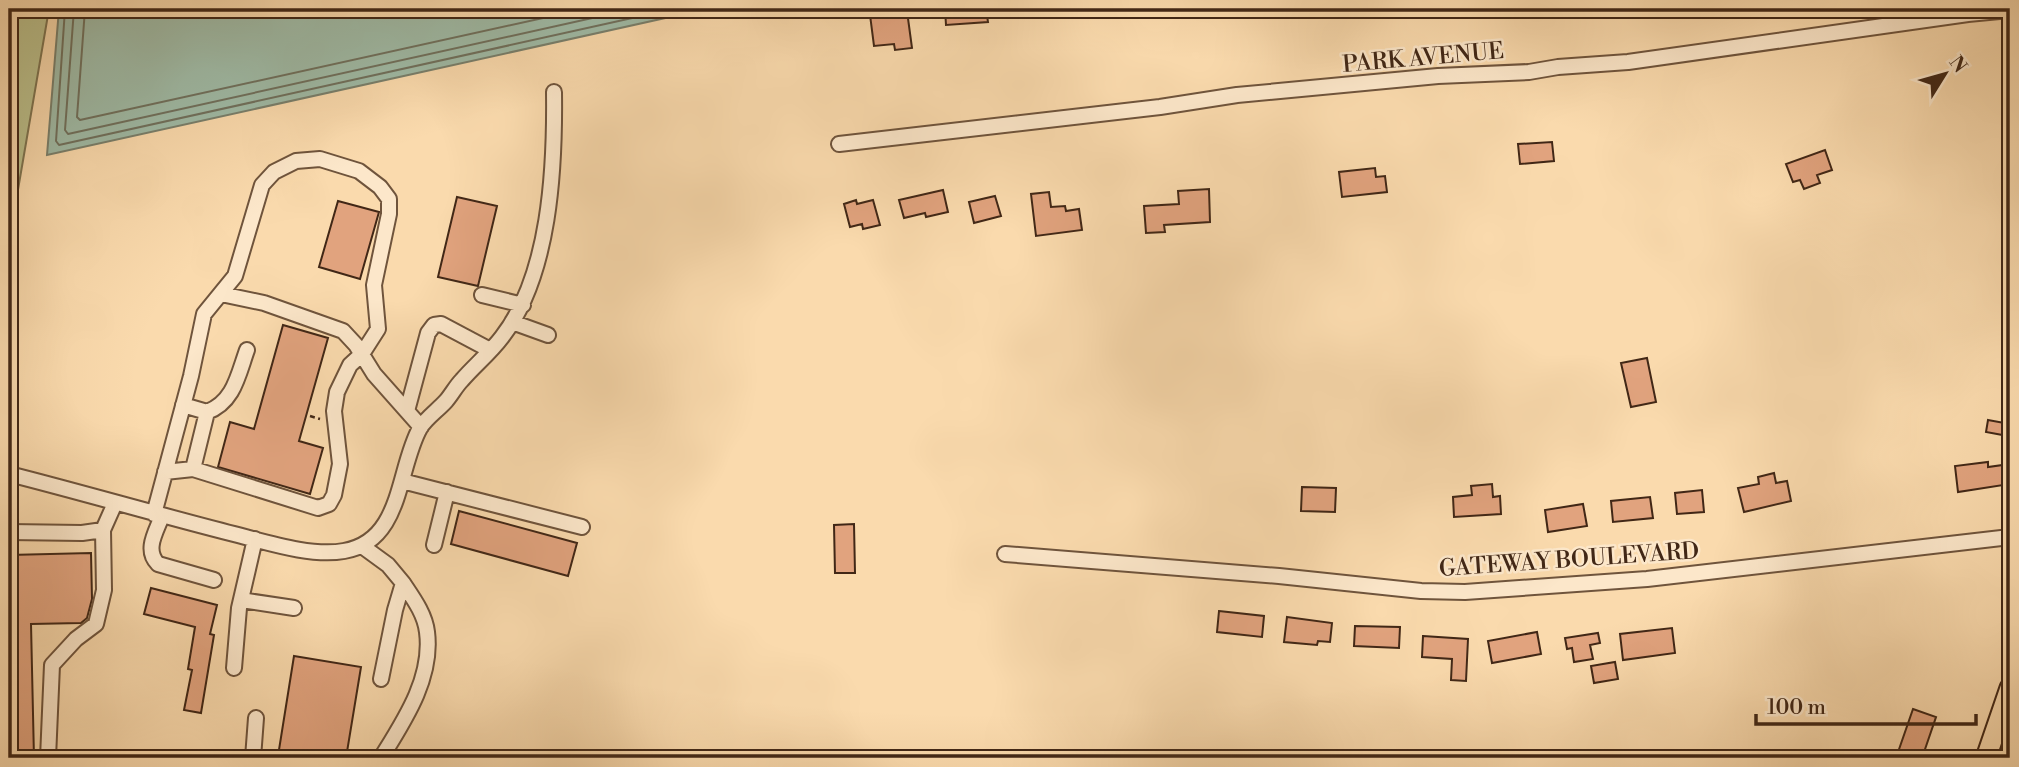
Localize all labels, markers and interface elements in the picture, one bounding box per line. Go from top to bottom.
street label: PARK AVENUE [1341,37,1505,79]
north arrow [1910,38,1980,108]
text: N [1944,51,1972,78]
street label: GATEWAY BOULEVARD [1438,537,1700,583]
scale bar [1756,683,1977,727]
text: 100 m [1767,695,1826,721]

